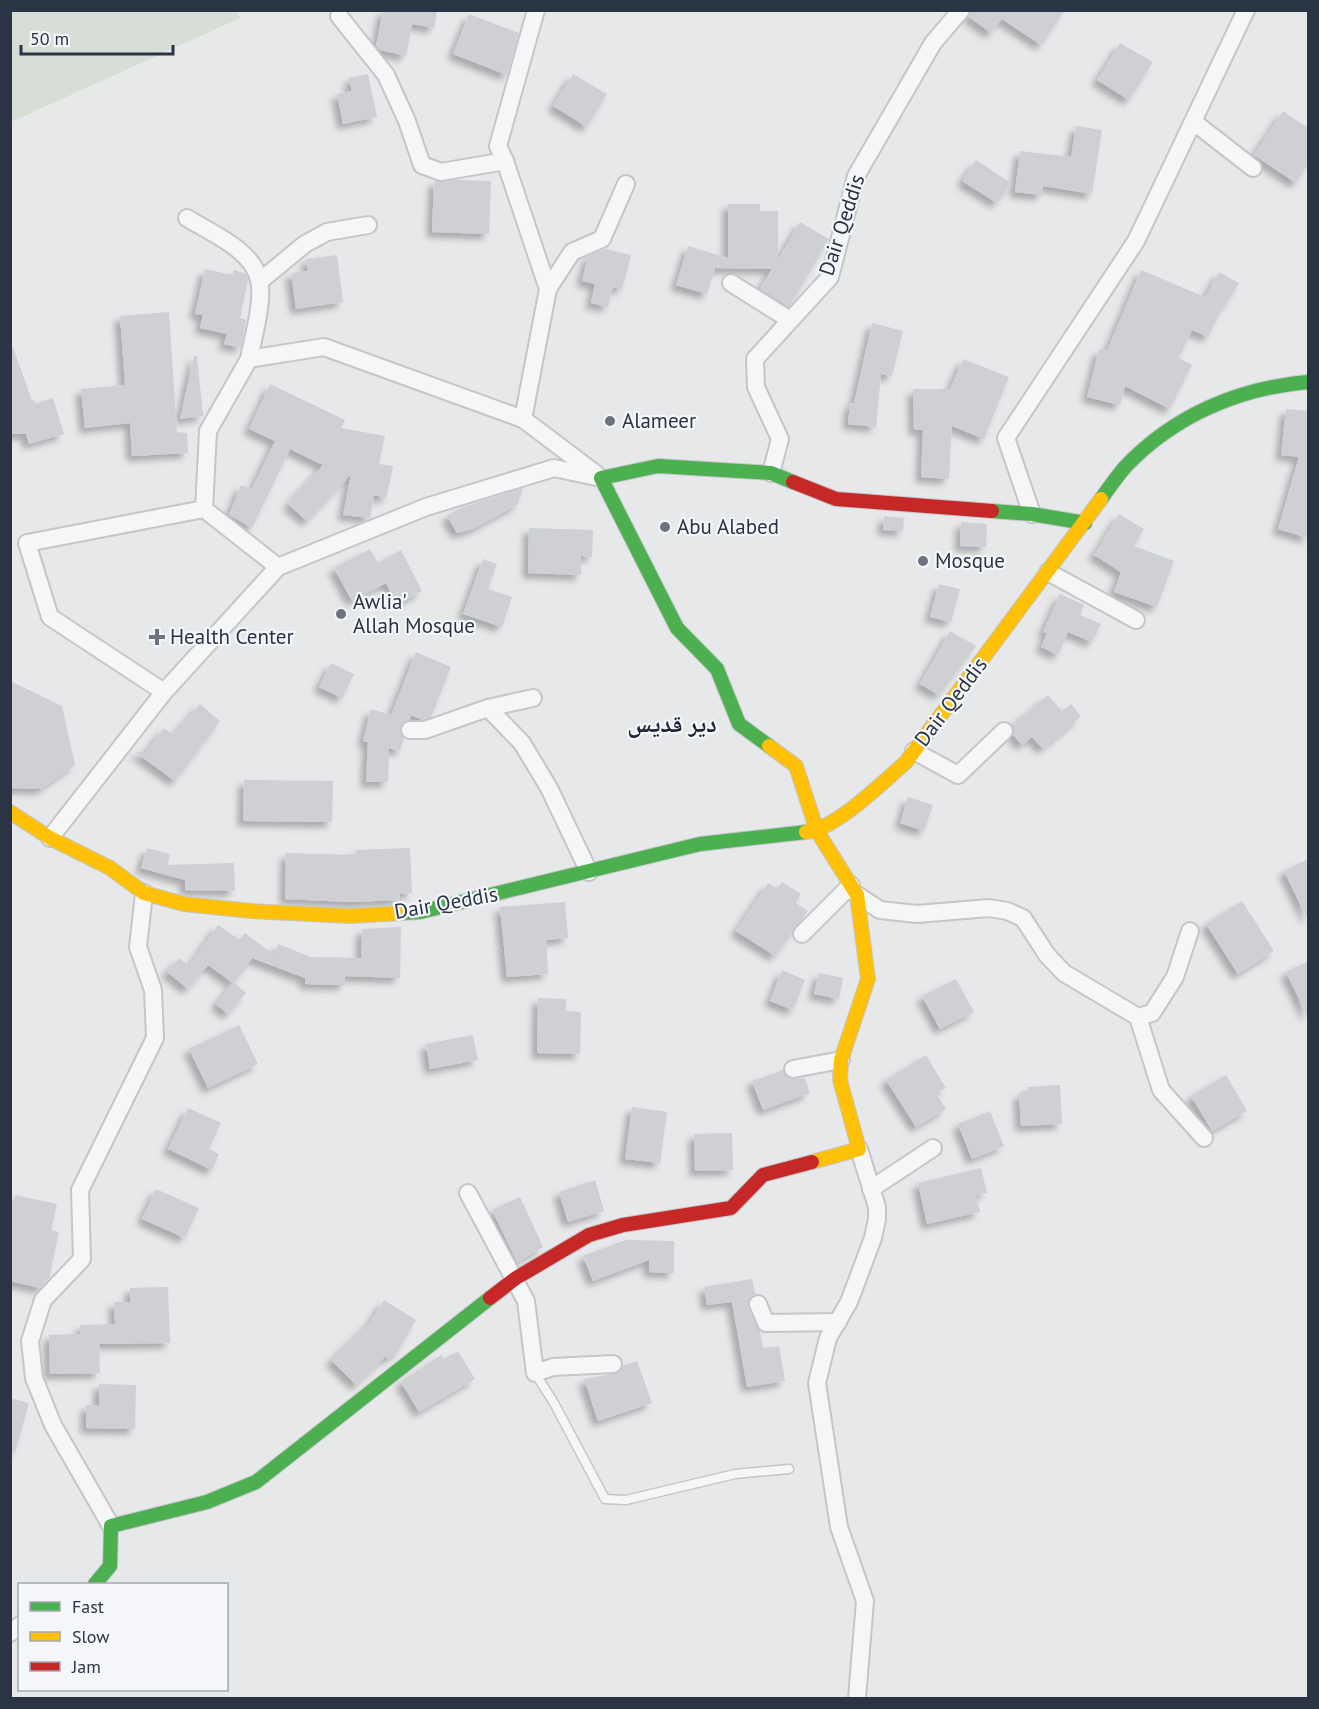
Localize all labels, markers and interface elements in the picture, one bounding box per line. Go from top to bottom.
scale bar [21,18,172,56]
text: 50 m [30,27,69,50]
street label: Dair Qeddis [813,171,871,279]
place label: Alameer [622,407,696,434]
marker: Alameer [603,414,617,428]
place label: Abu Alabed [677,513,779,540]
marker: Abu Alabed [658,520,672,534]
place label: Mosque [935,547,1005,574]
marker: Mosque [916,554,930,568]
place label: Awlia' Allah Mosque [353,588,475,639]
marker: Awlia' Allah Mosque [334,607,348,621]
place label: Health Center [170,623,294,650]
marker: Health Center [148,628,166,646]
street label: Dair Qeddis [908,652,993,752]
district label: دير قديس [627,708,717,739]
street label: Dair Qeddis [392,880,500,925]
legend [18,1583,228,1691]
text: Fast [72,1595,104,1618]
text: Slow [72,1625,110,1648]
text: Jam [71,1655,101,1678]

